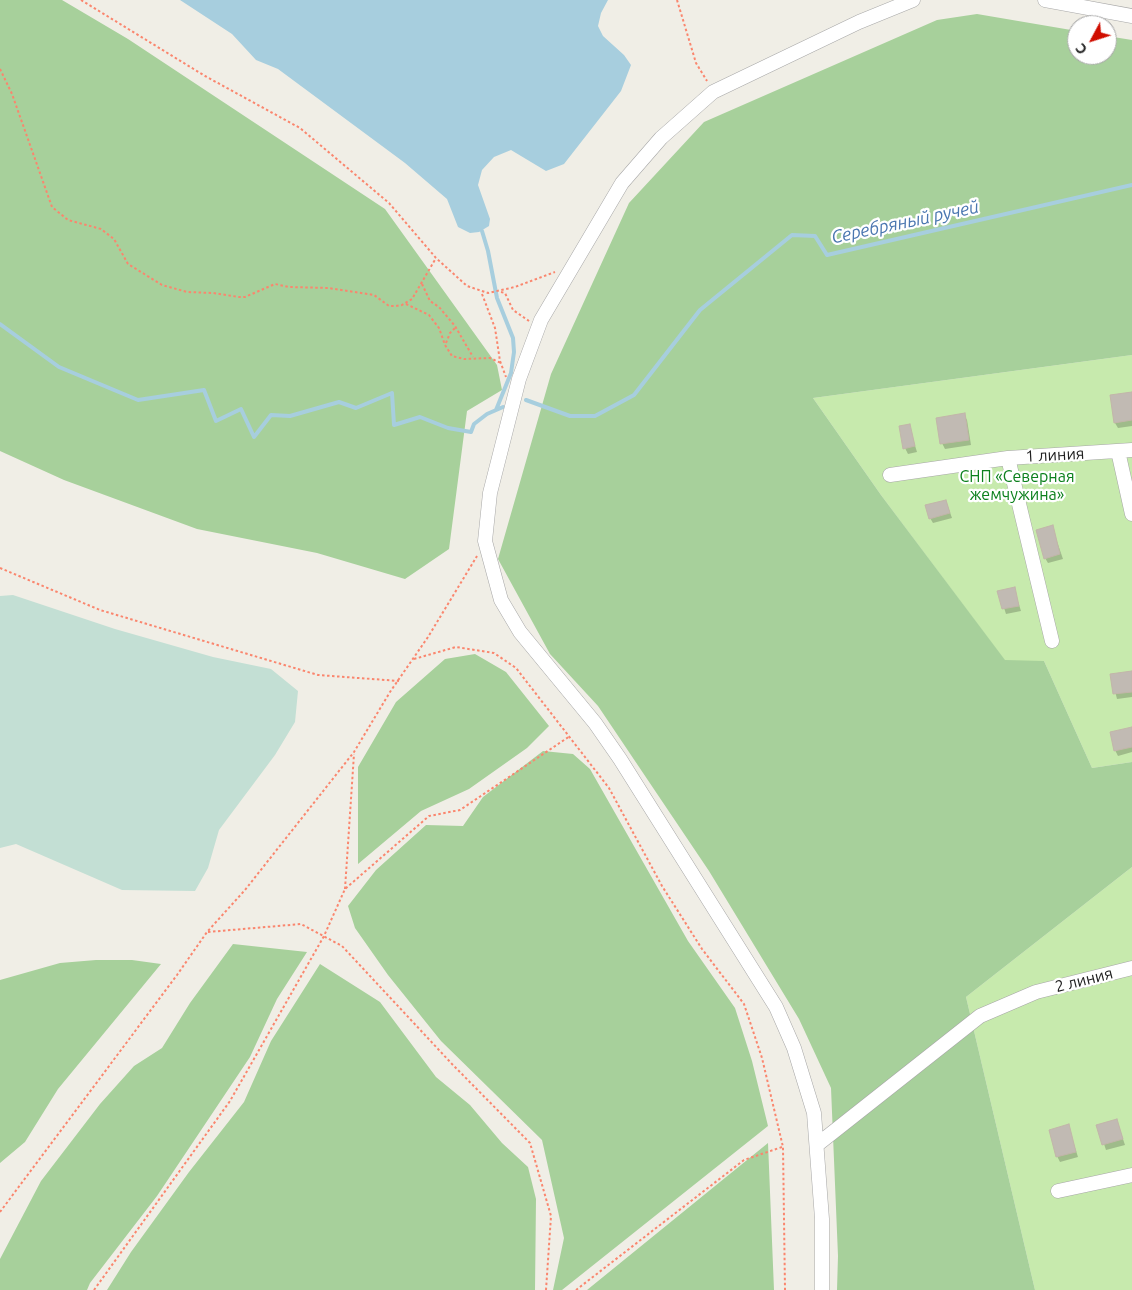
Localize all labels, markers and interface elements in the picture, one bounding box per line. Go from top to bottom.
north arrow [1067,15,1117,65]
text: С [1072,40,1090,58]
water label: Серебряный ручей [829,196,981,248]
street label: 1 линия [1025,444,1085,466]
park label: СНП «Северная жемчужина» [959,467,1075,505]
street label: 2 линия [1053,964,1115,996]

